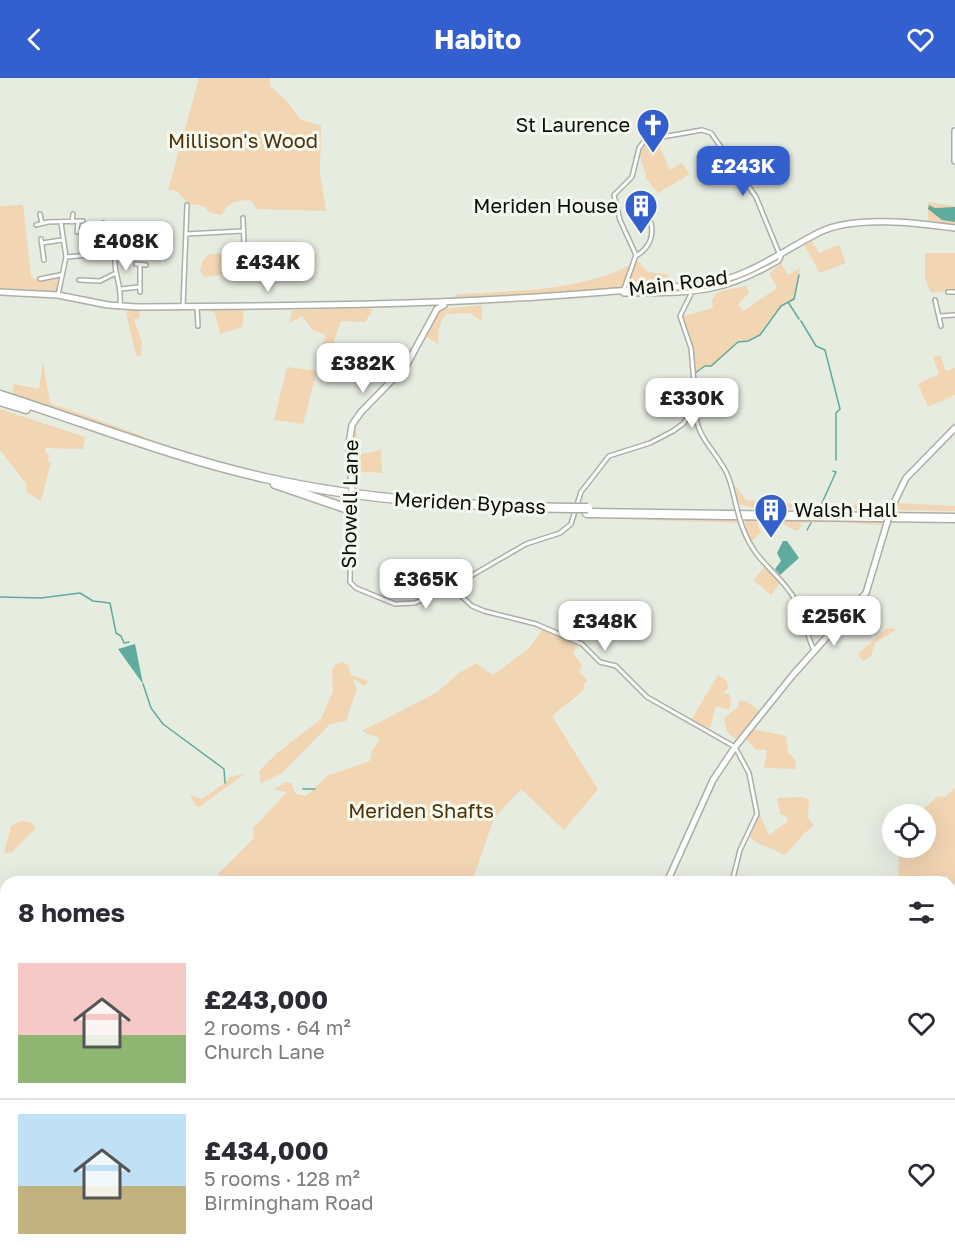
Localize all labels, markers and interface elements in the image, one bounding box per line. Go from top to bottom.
icon: back [18,23,51,56]
text: Habito [434,23,521,55]
icon: heart [904,23,937,56]
church icon: St Laurence [635,107,671,154]
place label: St Laurence [516,112,630,136]
park label: Millison's Wood [168,128,318,152]
pin: £243K [701,146,785,197]
text: £243K [711,153,775,177]
building icon: Meriden House [623,188,659,235]
place label: Meriden House [473,193,618,217]
pin: £408K [84,221,168,272]
text: £408K [93,228,159,252]
pin: £434K [226,242,310,293]
text: £434K [236,249,300,273]
street label: Main Road [627,264,729,300]
pin: £382K [321,343,405,394]
text: £382K [331,350,395,374]
pin: £330K [650,378,734,429]
text: £330K [659,385,725,409]
street label: Showell Lane [336,439,362,569]
street label: Meriden Bypass [393,486,547,518]
building icon: Walsh Hall [753,492,789,539]
place label: Walsh Hall [794,497,897,521]
pin: £365K [384,559,468,610]
text: £365K [394,566,458,590]
pin: £256K [792,596,876,647]
pin: £348K [563,601,647,652]
text: £256K [802,603,866,627]
text: £348K [572,608,638,632]
park label: Meriden Shafts [348,798,494,822]
map controls [882,804,936,858]
button: locate [882,804,936,858]
icon: filters [905,896,938,929]
text: 8 homes [18,897,125,928]
text: £243,000 [204,984,328,1015]
icon: home [66,987,138,1059]
icon: heart [905,1007,938,1040]
text: 2 rooms · 64 m² [204,1015,351,1039]
text: Church Lane [204,1039,325,1063]
text: £434,000 [204,1135,329,1166]
icon: home [66,1138,138,1210]
icon: heart [905,1158,938,1191]
text: 5 rooms · 128 m² [204,1166,360,1190]
text: Birmingham Road [204,1190,374,1214]

